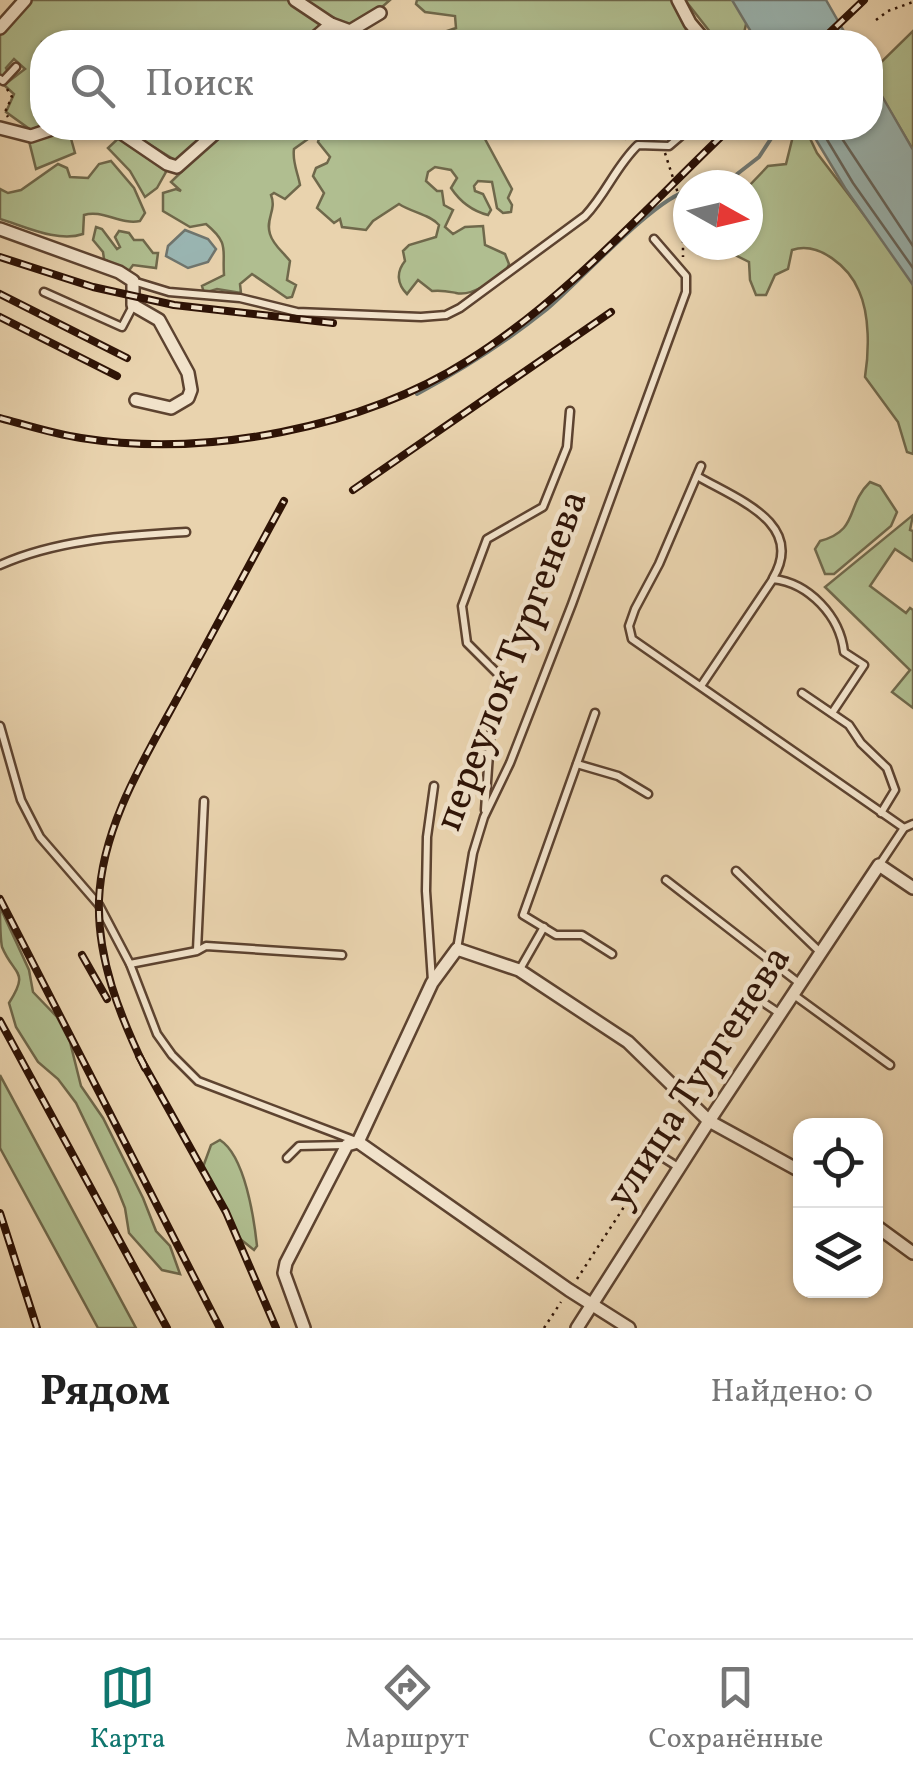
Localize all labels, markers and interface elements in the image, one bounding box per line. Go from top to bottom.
search box [30,30,883,140]
icon: search [65,58,120,113]
text: Поиск [145,59,254,112]
north arrow [673,170,763,260]
street label: переулок Тургенева [422,482,604,840]
street label: улица Тургенева [594,935,806,1221]
map controls [793,1118,883,1298]
button: locate [793,1118,883,1208]
button: layers [793,1208,883,1298]
text: Рядом [40,1364,170,1423]
text: Найдено: 0 [711,1371,873,1415]
tab: Карта [90,1660,166,1759]
tab: Маршрут [345,1660,469,1759]
tab: Сохранённые [649,1660,823,1759]

